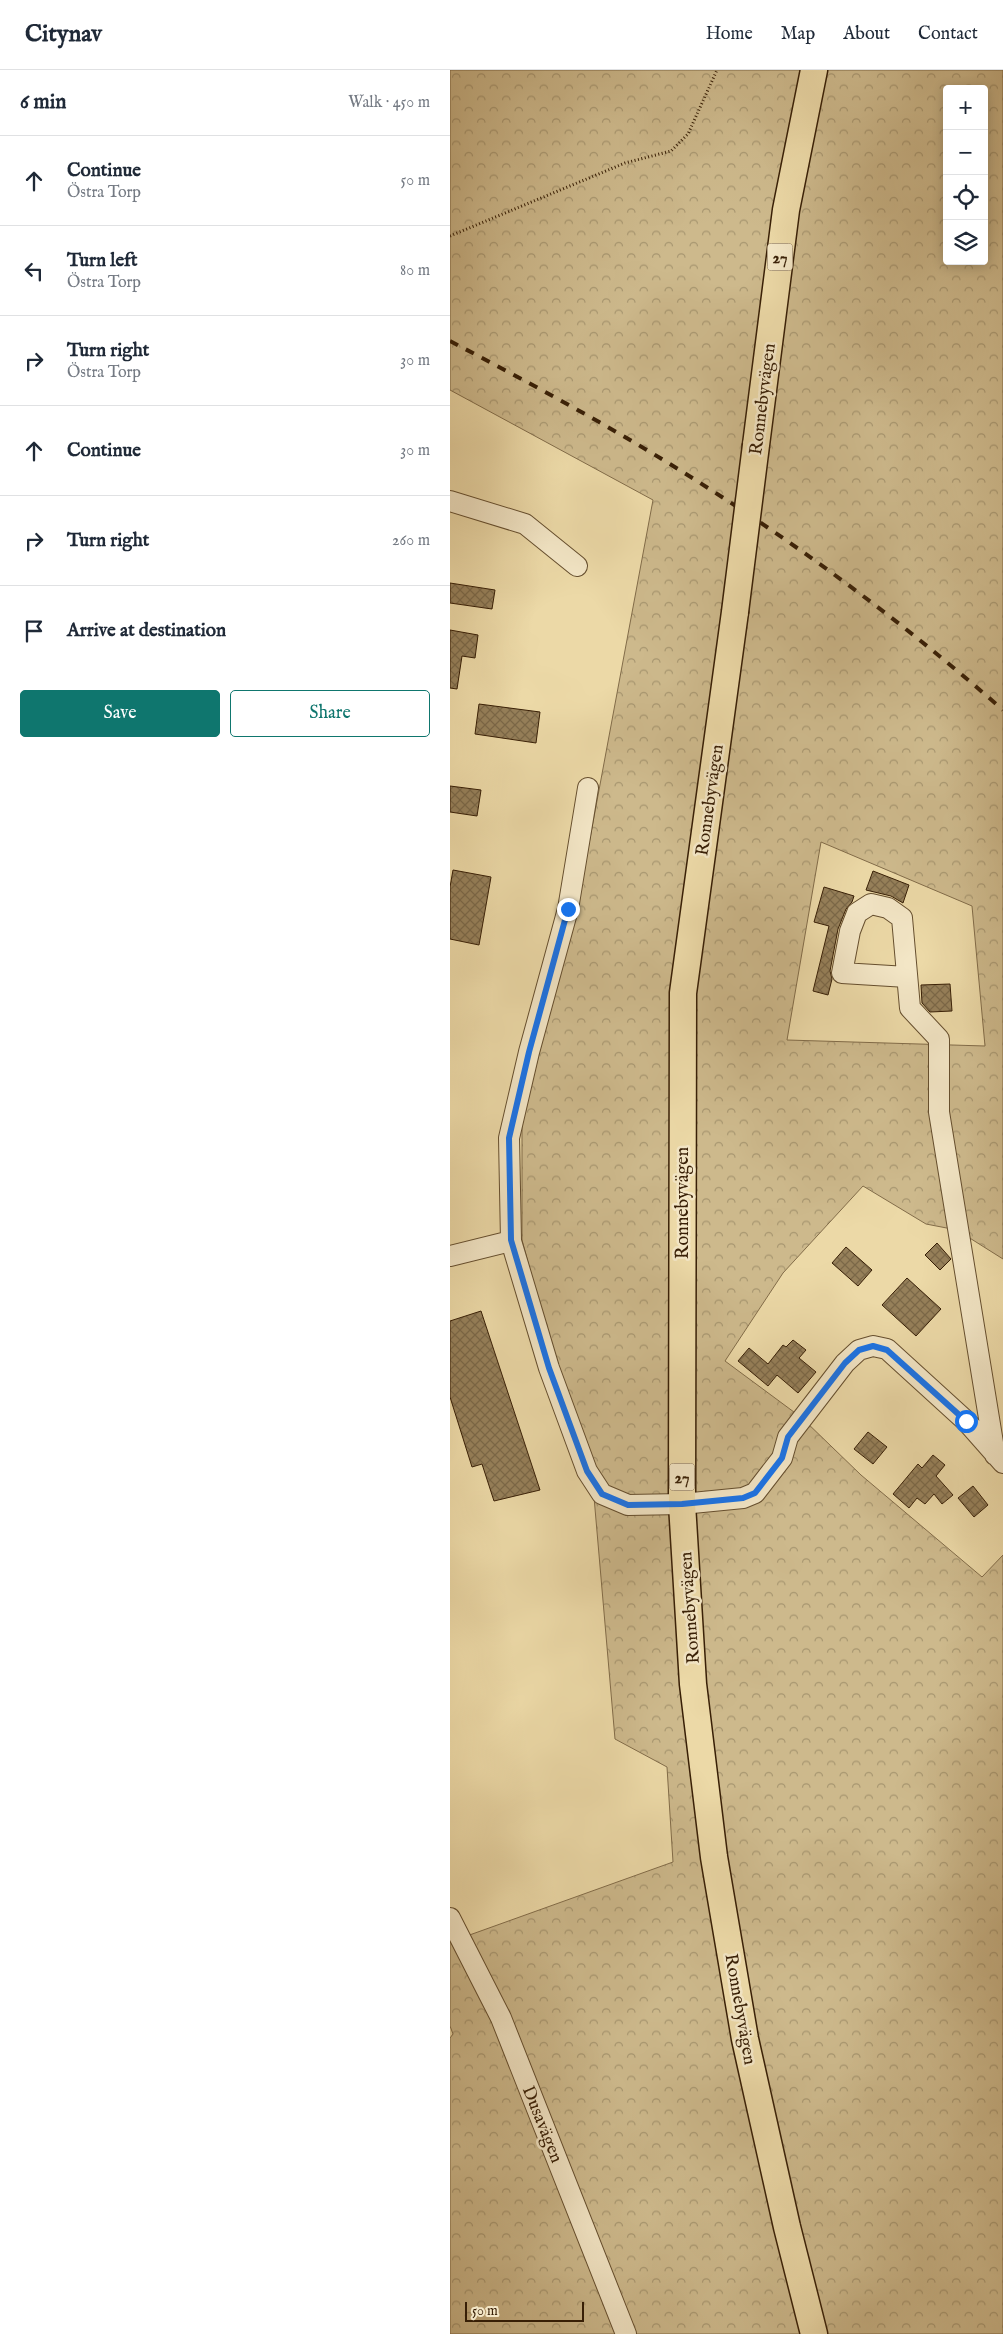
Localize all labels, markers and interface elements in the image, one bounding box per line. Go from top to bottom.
text: Citynav [25,19,102,50]
text: Home [706,23,753,46]
text: Map [781,23,815,46]
text: About [843,23,890,46]
text: Contact [918,23,978,46]
map controls [943,85,988,265]
button: + [943,85,988,130]
text: 6 min [20,89,66,116]
text: Walk · 450 m [348,93,430,113]
button: − [943,130,988,175]
text: Continue [67,159,141,183]
icon: ahead [20,167,48,195]
text: 50 m [401,171,430,191]
button: locate [943,175,988,220]
text: Östra Torp [67,183,141,203]
button: layers [943,220,988,265]
road number: 27 [768,243,792,270]
text: Turn left [67,249,138,273]
icon: left [20,257,48,285]
text: 80 m [400,261,430,281]
text: Östra Torp [67,273,141,293]
text: Turn right [67,339,149,363]
street label: Ronnebyvägen [745,342,782,456]
icon: right [20,347,48,375]
text: 30 m [400,351,430,371]
text: Östra Torp [67,363,141,383]
icon: ahead [20,437,48,465]
text: Continue [67,439,141,463]
text: 30 m [400,441,430,461]
icon: right [20,527,48,555]
text: Turn right [67,529,149,553]
text: 260 m [392,531,430,551]
icon: arrive [20,617,48,645]
text: Arrive at destination [67,619,226,643]
button: Save [20,690,220,737]
button: Share [230,690,430,737]
street label: Ronnebyvägen [691,743,730,857]
route end [557,898,580,921]
street label: Ronnebyvägen [672,1146,695,1259]
route start [955,1410,978,1433]
road number: 27 [670,1464,694,1490]
street label: Ronnebyvägen [675,1551,706,1665]
street label: Ronnebyvägen [718,1952,761,2067]
street label: Dusavägen [516,2083,568,2167]
scale bar [465,2299,584,2322]
text: 50 m [472,2302,498,2320]

